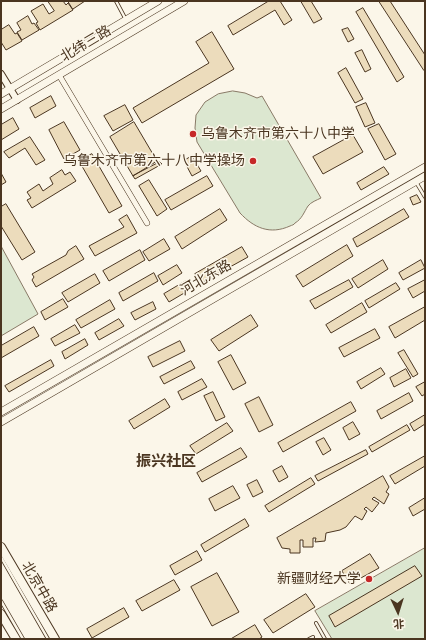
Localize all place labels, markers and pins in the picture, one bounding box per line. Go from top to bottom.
place label: 乌鲁木齐市第六十八中学 [201,126,355,142]
marker: 乌鲁木齐市第六十八中学 [188,129,198,139]
place label: 乌鲁木齐市第六十八中学操场 [63,153,245,169]
marker: 乌鲁木齐市第六十八中学操场 [248,156,258,166]
place label: 新疆财经大学 [277,571,361,587]
marker: 新疆财经大学 [364,574,374,584]

